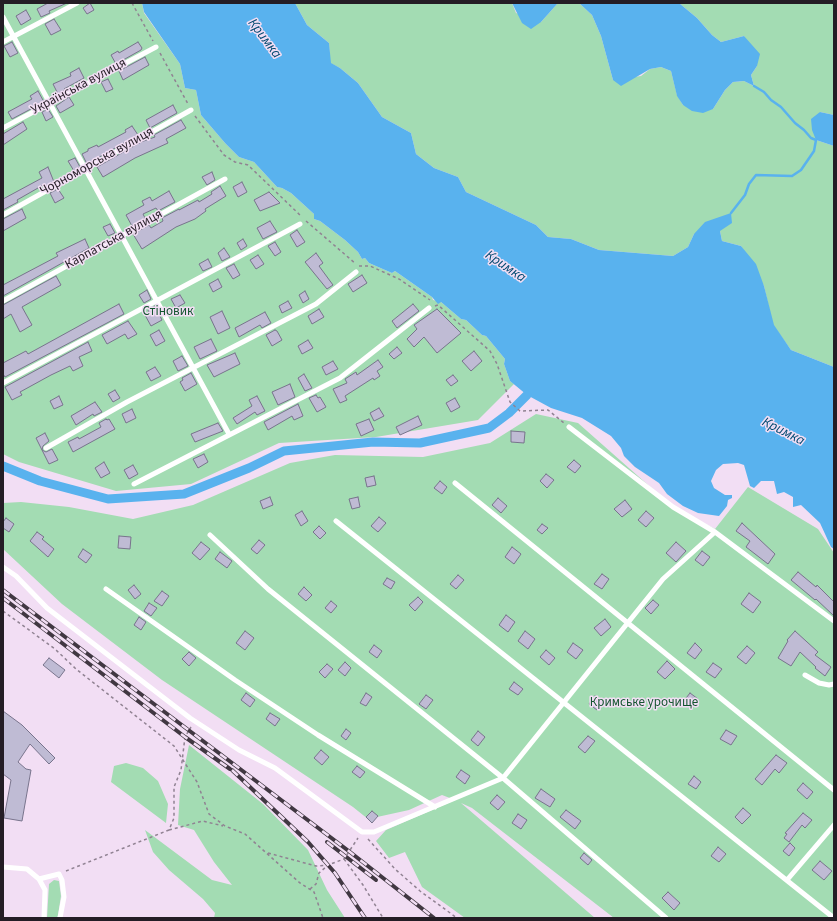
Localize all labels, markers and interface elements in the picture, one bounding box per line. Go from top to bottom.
water label: Кримка [244,16,284,62]
street label: Українська вулиця [29,55,129,119]
street label: Чорноморська вулиця [38,124,156,200]
street label: Карпатська вулиця [62,207,166,273]
water label: Кримка [481,247,529,287]
park label: Стіновик [143,304,193,320]
water label: Кримка [759,414,807,450]
park label: Кримське урочище [590,695,698,711]

